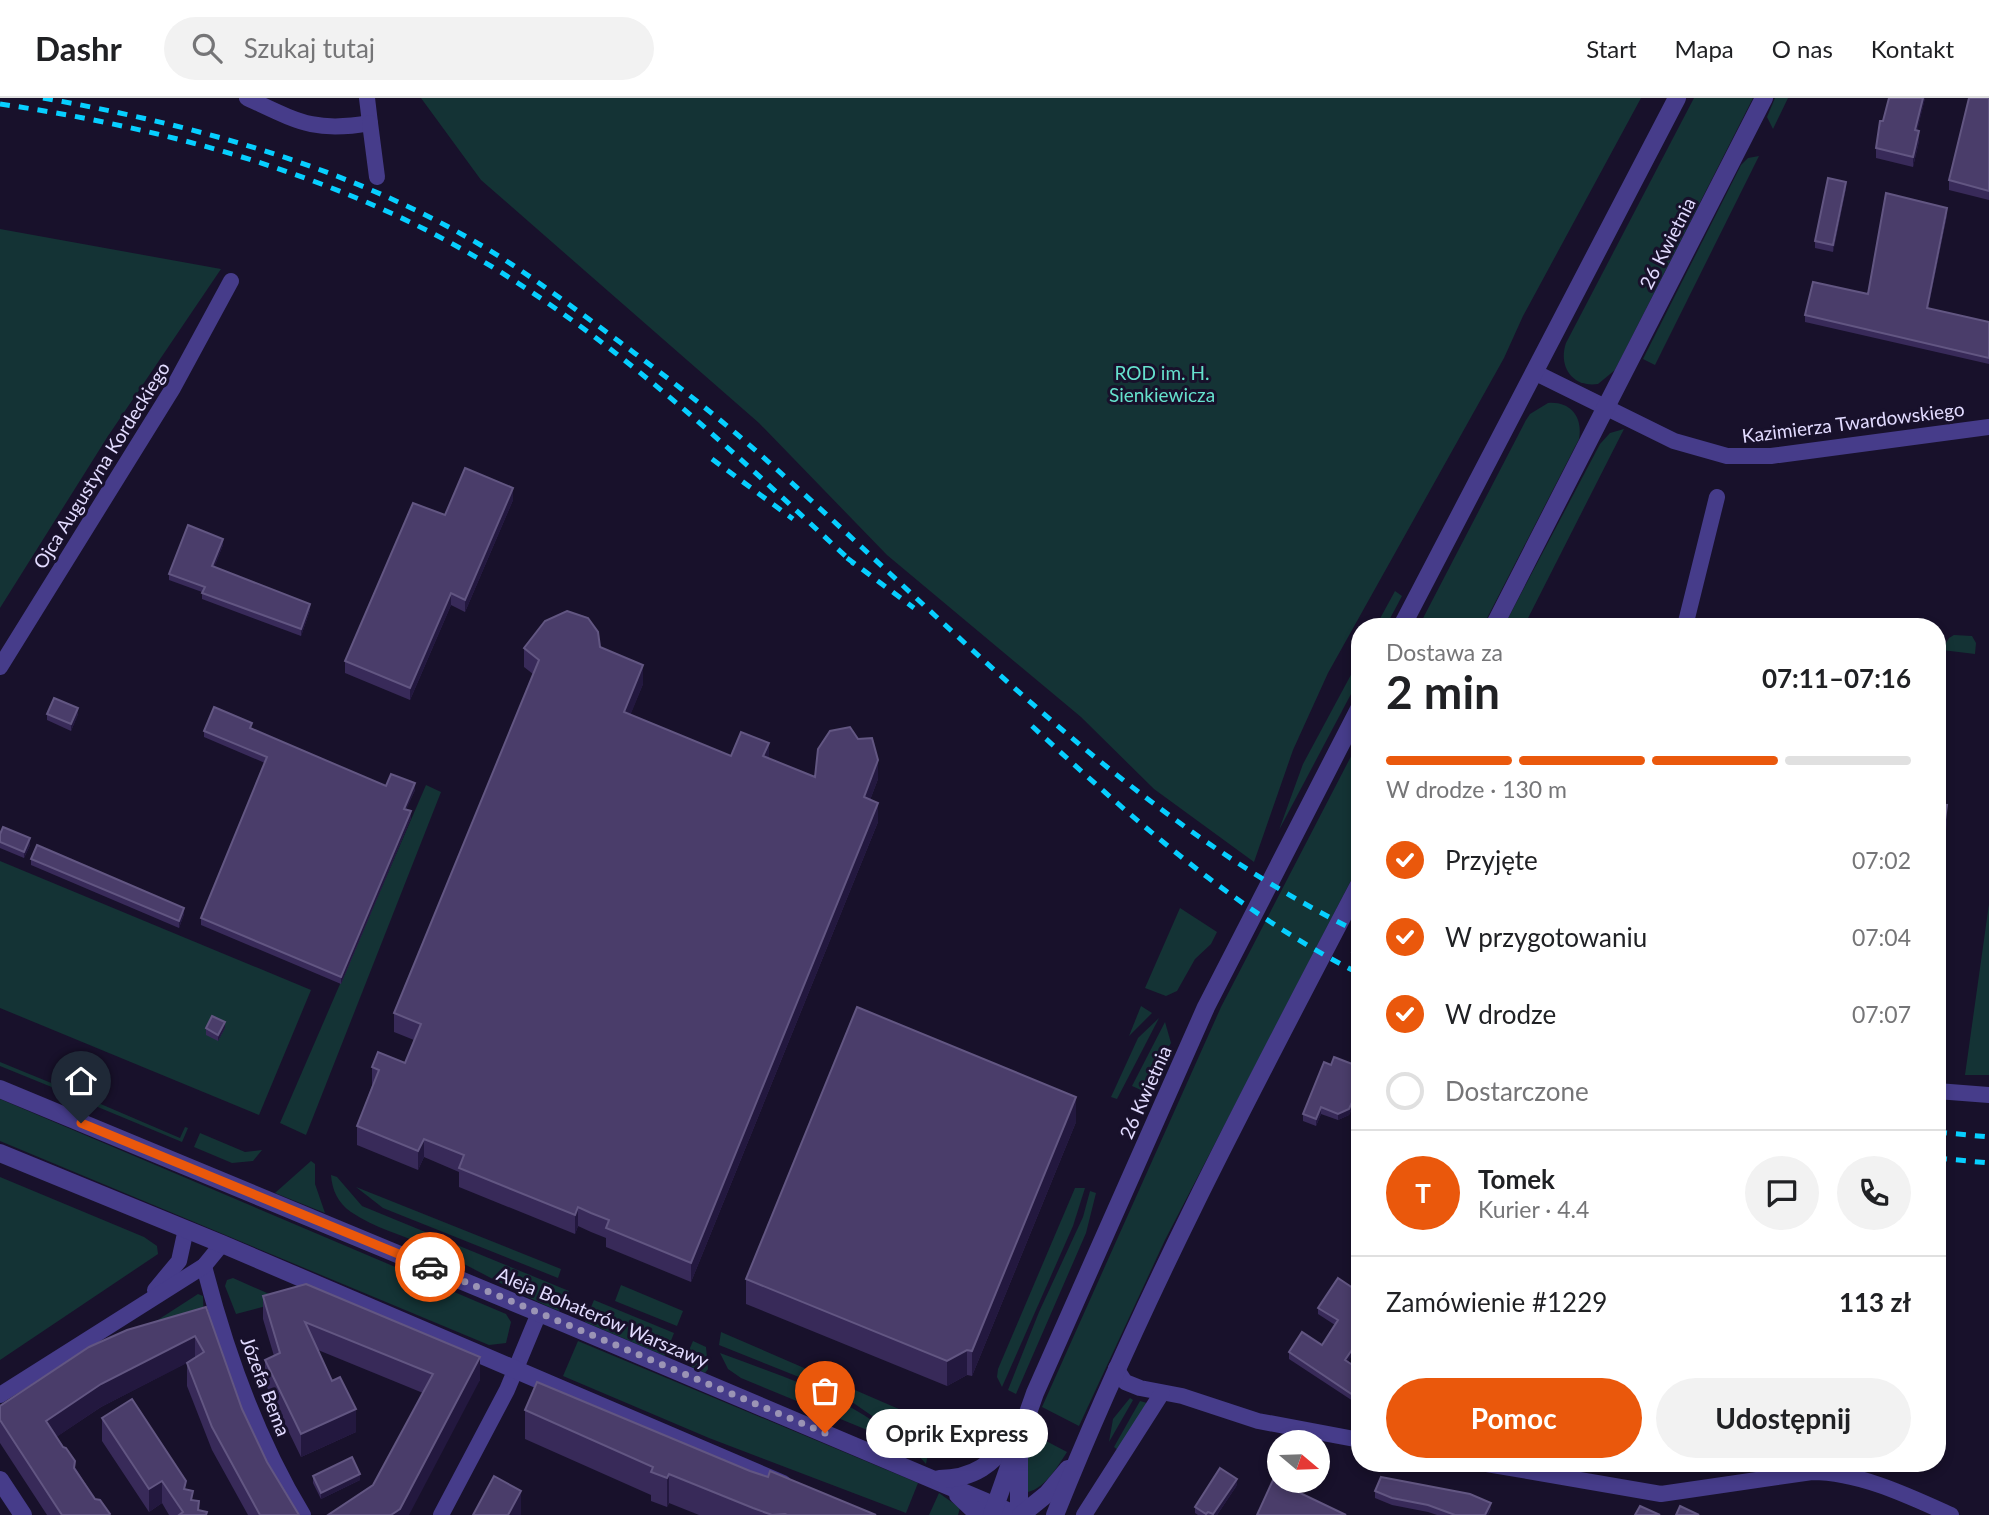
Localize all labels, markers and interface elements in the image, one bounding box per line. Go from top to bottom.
search box [164,17,654,80]
text: Dashr [35,28,122,68]
icon: search [188,29,226,67]
text: Szukaj tutaj [244,32,375,64]
text: Start [1586,34,1637,63]
text: Mapa [1675,34,1734,63]
text: O nas [1772,34,1833,63]
text: Kontakt [1871,34,1954,63]
street label: 26 Kwietnia [1634,193,1700,293]
street label: Ojca Augustyna Kordeckiego [28,357,174,573]
park label: ROD im. H. Sienkiewicza [1109,361,1215,406]
street label: Kazimierza Twardowskiego [1740,397,1966,447]
text: Dostawa za [1386,638,1503,666]
text: 07:11–07:16 [1762,662,1911,694]
text: 2 min [1386,664,1500,719]
text: W drodze · 130 m [1386,775,1567,803]
icon: check [1386,841,1424,879]
text: Przyjęte [1445,844,1538,876]
text: 07:02 [1852,846,1911,874]
icon: check [1386,918,1424,956]
text: W przygotowaniu [1445,921,1647,953]
text: 07:04 [1852,923,1911,951]
icon: check [1386,995,1424,1033]
text: W drodze [1445,998,1556,1030]
text: 07:07 [1852,1000,1911,1028]
street label: 26 Kwietnia [1114,1042,1176,1142]
pin [51,1051,111,1123]
icon: home [62,1062,100,1100]
text: Dostarczone [1445,1075,1589,1107]
button: chat [1745,1156,1819,1230]
button: phone [1837,1156,1911,1230]
text: Tomek [1478,1163,1555,1195]
text: T [1415,1177,1431,1209]
text: Kurier · 4.4 [1478,1195,1589,1223]
courier [395,1232,465,1302]
icon: car [411,1248,449,1286]
street label: Aleja Bohaterów Warszawy [494,1262,713,1372]
text: Zamówienie #1229 [1386,1286,1607,1318]
text: 113 zł [1839,1286,1911,1318]
street label: Józefa Bema [236,1333,296,1439]
pin [795,1361,855,1433]
icon: bag [806,1372,844,1410]
button: Pomoc [1386,1378,1642,1458]
button: Udostępnij [1656,1378,1911,1458]
callout: Oprik Express [867,1408,1049,1458]
text: Oprik Express [886,1419,1028,1447]
north arrow [1267,1430,1330,1493]
map controls [1267,1430,1330,1493]

